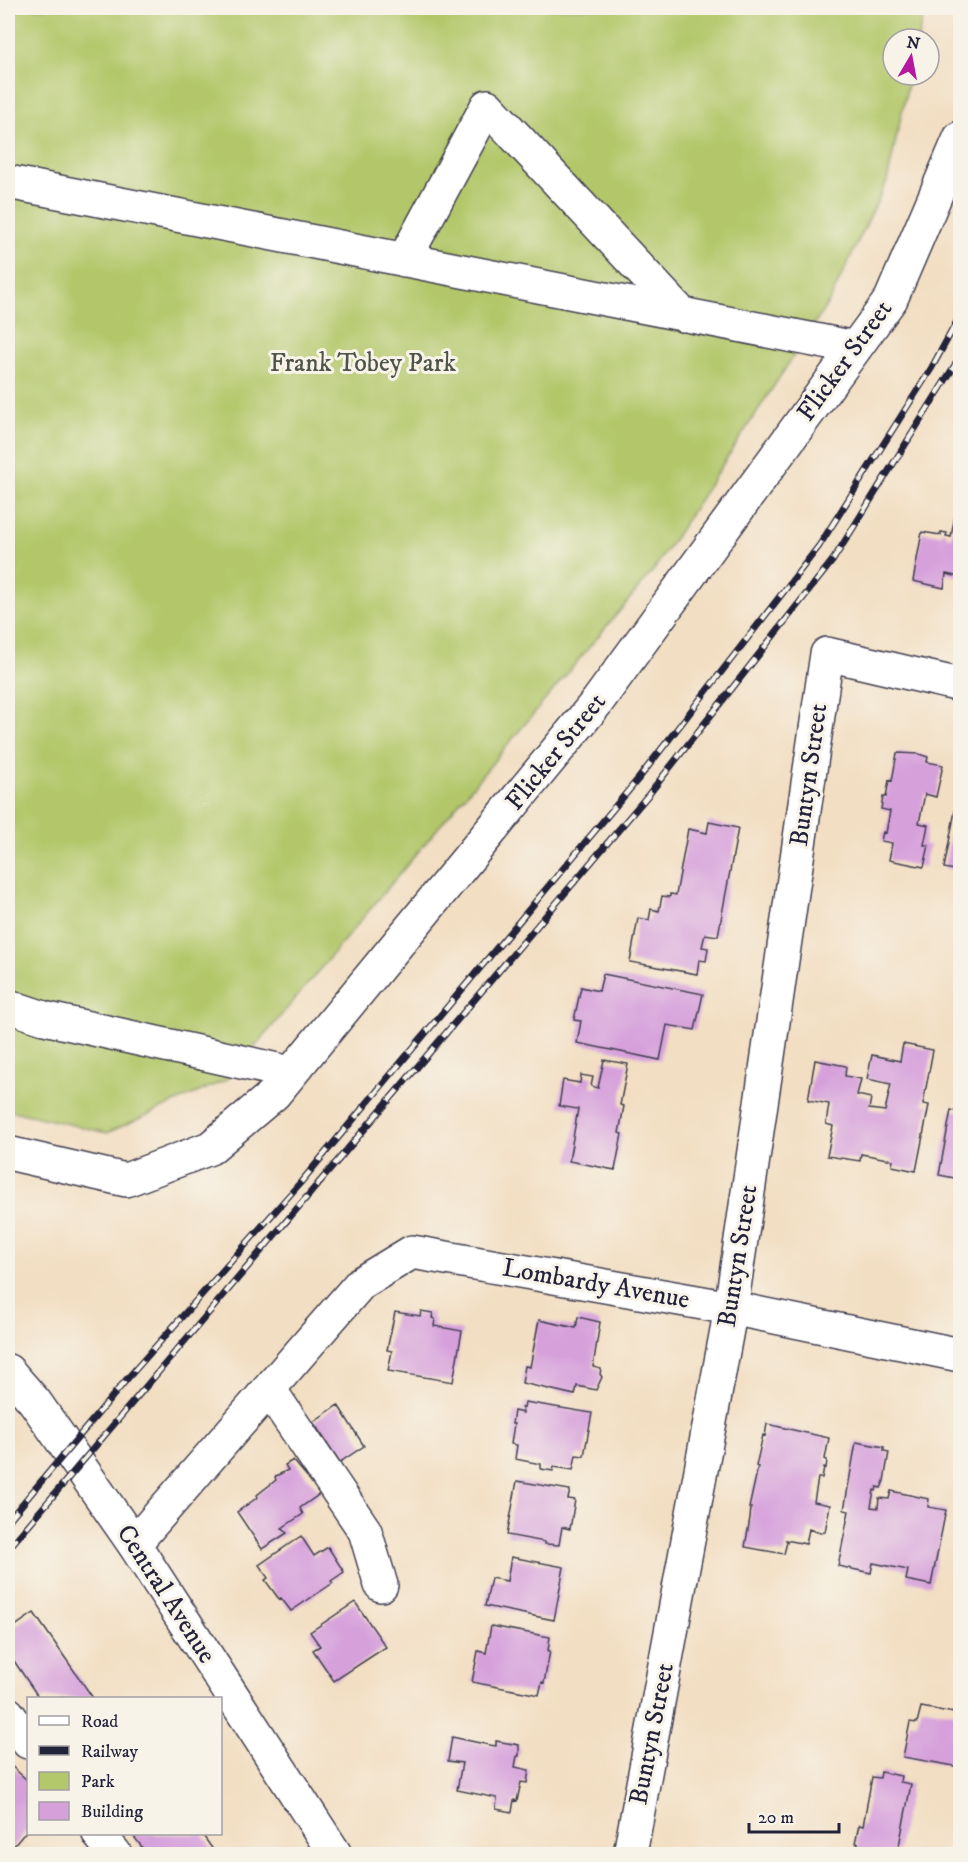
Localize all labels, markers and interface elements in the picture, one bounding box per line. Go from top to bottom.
north arrow [881,27,941,87]
text: N [905,32,922,54]
street label: Flicker Street [790,294,900,428]
park label: Frank Tobey Park [270,347,456,380]
street label: Flicker Street [499,687,613,817]
street label: Buntyn Street [783,702,835,848]
street label: Buntyn Street [710,1182,766,1330]
street label: Lombardy Avenue [500,1251,692,1317]
street label: Central Avenue [109,1518,223,1670]
street label: Buntyn Street [622,1660,682,1808]
legend [27,1697,222,1835]
text: Road [81,1711,118,1733]
text: Railway [81,1741,139,1763]
text: Park [81,1771,115,1793]
scale bar [749,1796,839,1834]
text: Building [81,1801,143,1823]
text: 20 m [758,1807,794,1829]

